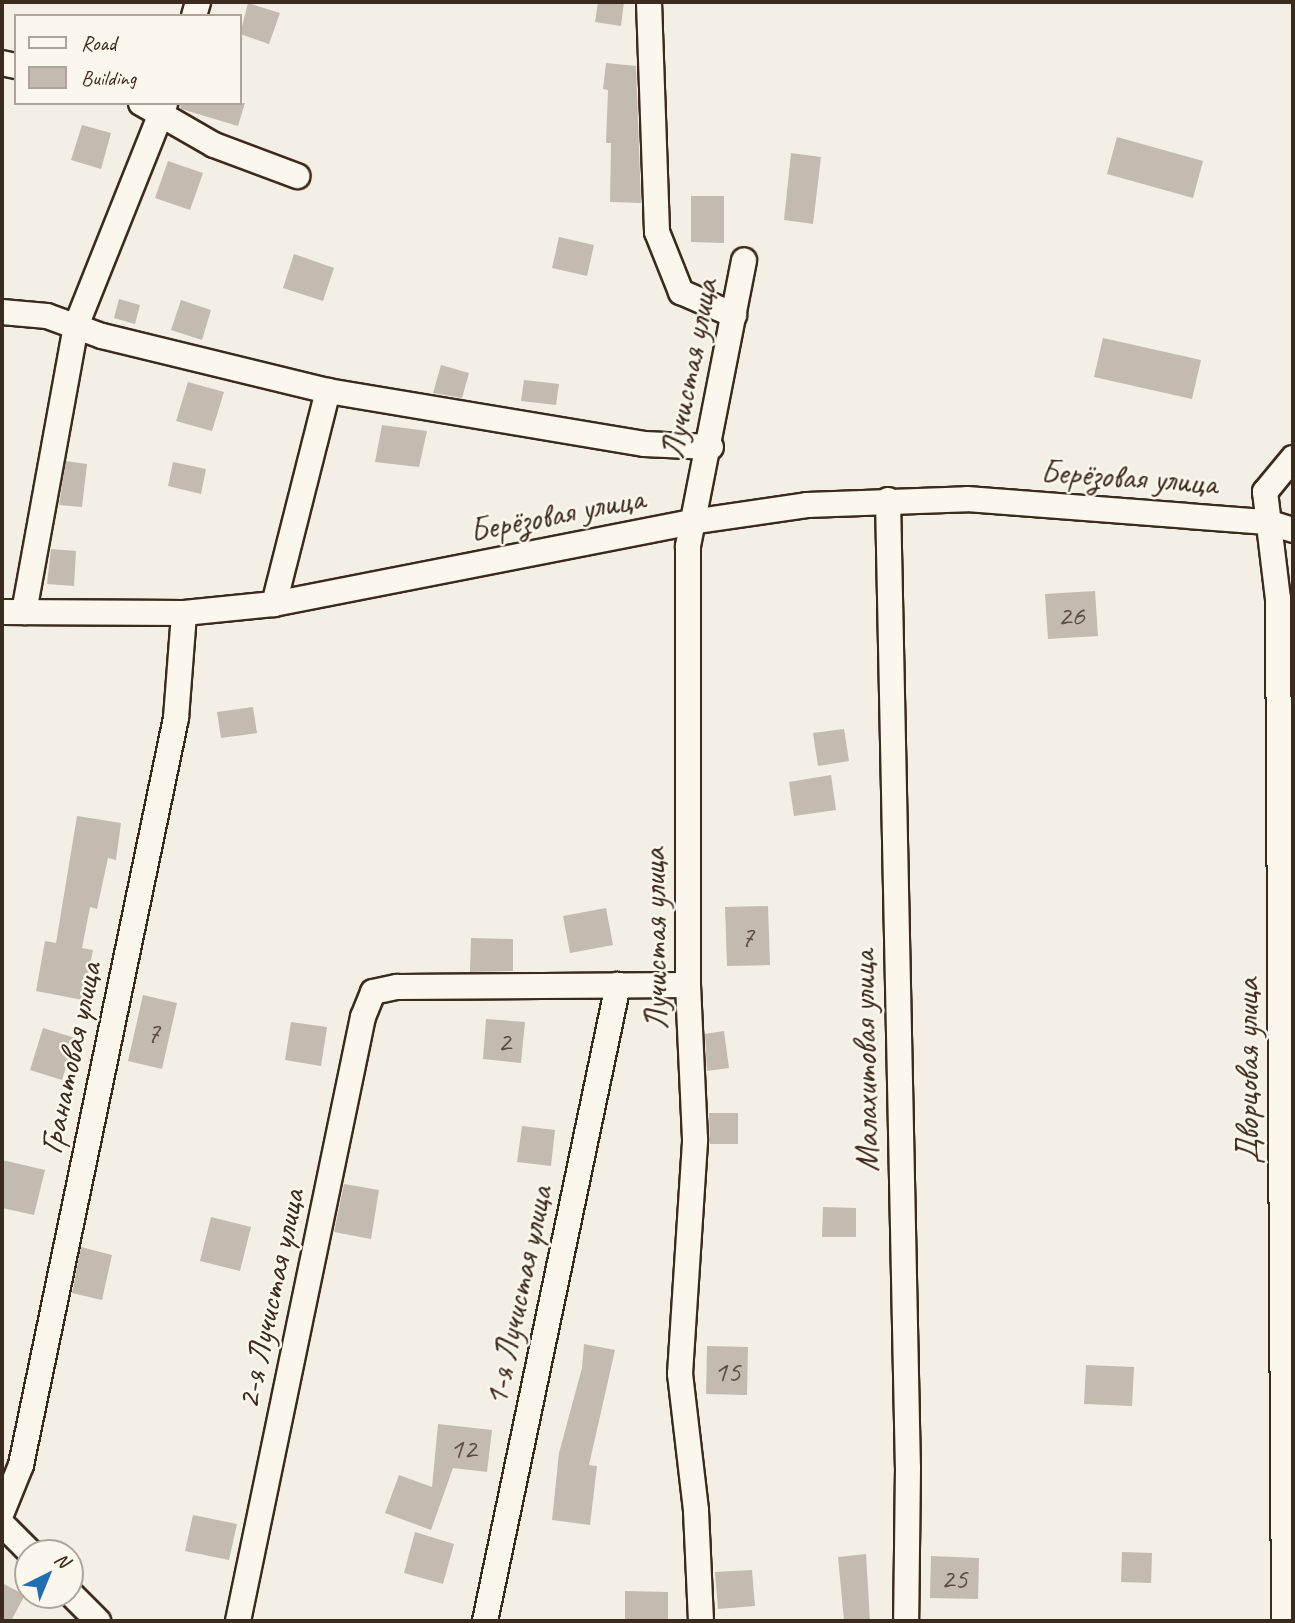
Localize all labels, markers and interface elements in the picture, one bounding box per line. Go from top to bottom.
legend [14,14,242,105]
text: Road [81,30,116,56]
text: Building [81,65,136,91]
street label: Лучистая улица [653,275,727,463]
street label: Берёзовая улица [1039,452,1219,504]
street label: Берёзовая улица [466,479,648,551]
house number: 26 [1058,597,1084,633]
street label: Лучистая улица [635,847,677,1031]
house number: 7 [740,918,754,954]
street label: Малахитовая улица [844,949,888,1173]
street label: Гранатовая улица [31,957,111,1159]
street label: Дворцовая улица [1228,977,1268,1165]
house number: 7 [146,1014,160,1050]
house number: 2 [497,1023,511,1059]
street label: 1-я Лучистая улица [476,1180,562,1412]
street label: 2-я Лучистая улица [228,1183,314,1415]
house number: 15 [714,1353,740,1389]
house number: 12 [450,1430,476,1466]
north arrow [14,1539,84,1609]
text: N [49,1547,74,1573]
house number: 25 [941,1560,967,1596]

